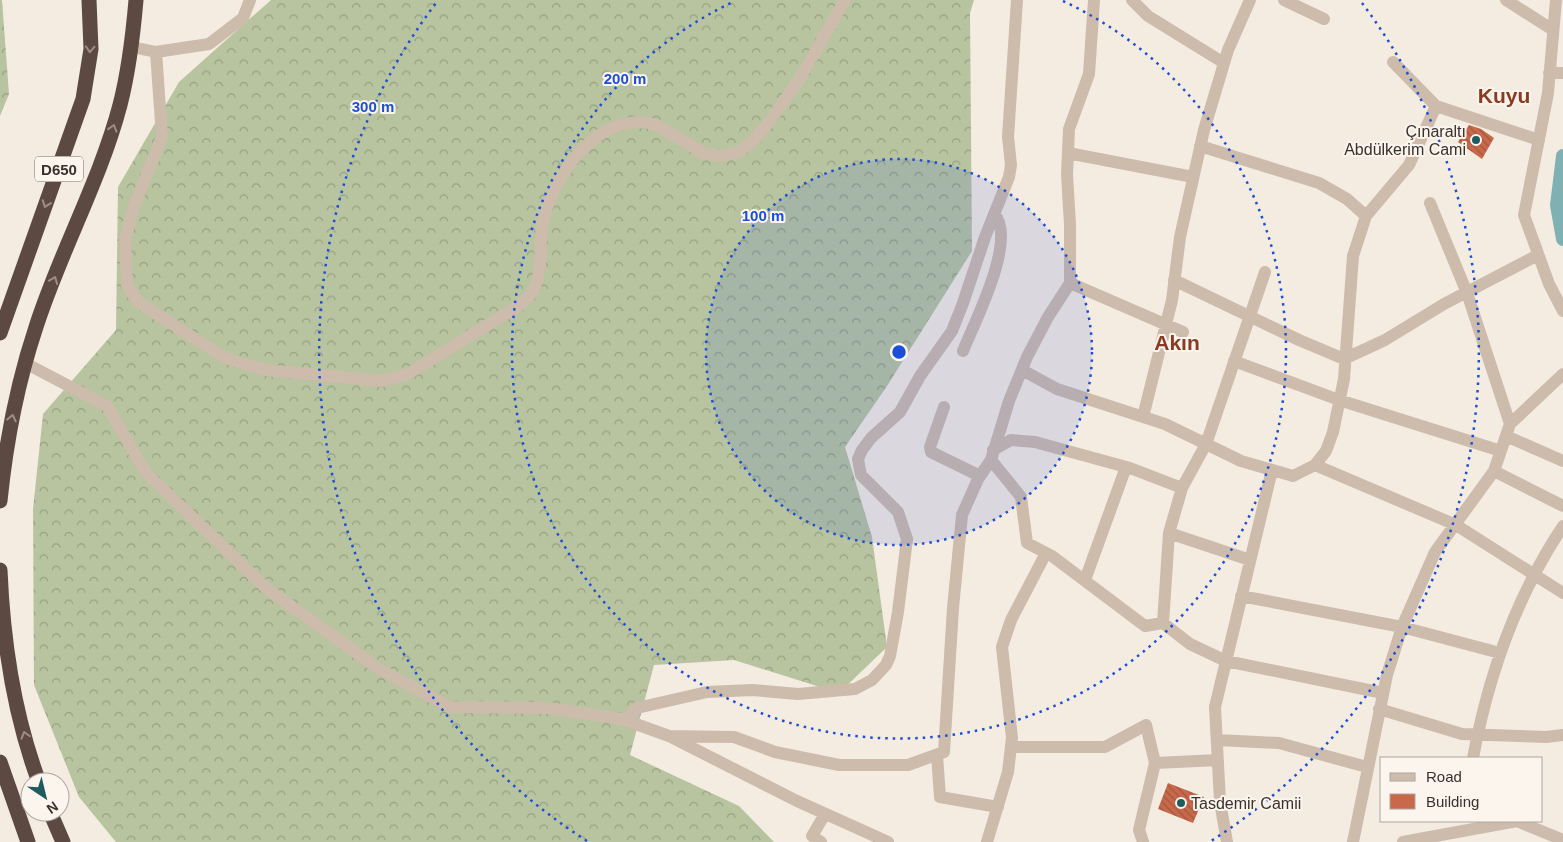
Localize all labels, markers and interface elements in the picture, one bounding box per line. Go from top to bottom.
one-way arrow [85,45,96,53]
text: 200 m [604,70,646,87]
district label: Kuyu [1478,84,1530,107]
text: 300 m [352,98,394,115]
place label: Çınaraltı Abdülkerim Cami [1344,123,1466,158]
one-way arrow [107,125,117,133]
marker: Çınaraltı Abdülkerim Cami [1470,134,1482,146]
road number: D650 [35,156,83,182]
one-way arrow [42,200,52,208]
text: 100 m [742,207,784,224]
one-way arrow [48,276,58,285]
district label: Akın [1154,331,1200,354]
centre of rings [890,343,908,361]
one-way arrow [6,414,17,422]
one-way arrow [20,732,30,740]
legend [1380,757,1543,822]
text: Road [1426,768,1462,785]
north arrow [20,772,70,822]
text: Building [1426,793,1479,810]
place label: Tasdemir Camii [1191,795,1301,812]
marker: Tasdemir Camii [1175,797,1187,809]
text: N [44,798,61,817]

